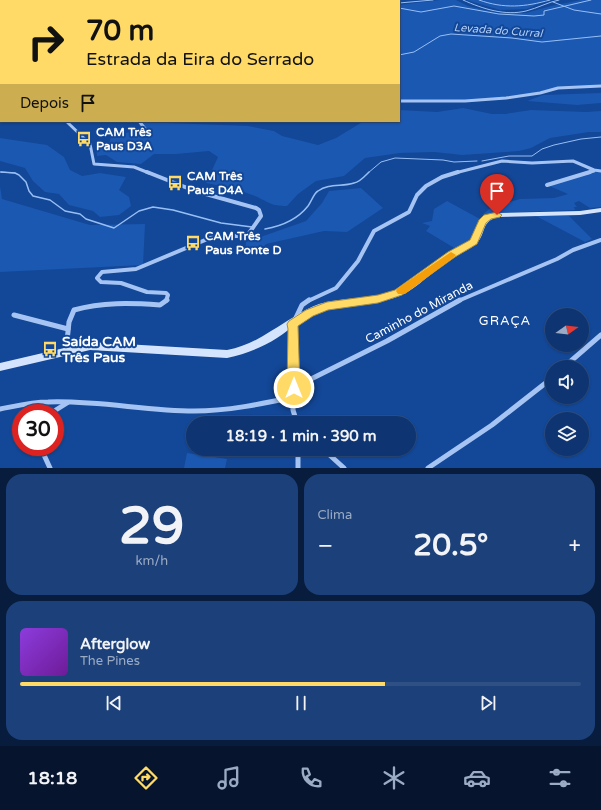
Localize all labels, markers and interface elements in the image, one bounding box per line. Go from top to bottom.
text: 70 m [86,14,154,48]
icon: right [20,16,72,68]
water label: Levada do Curral [453,21,544,40]
text: Estrada da Eira do Serrado [86,48,314,70]
icon: arrive [77,92,99,114]
text: Depois [20,94,69,112]
place label: CAM Três Paus D3A [96,125,152,153]
bus stop icon: CAM Três Paus D3A [75,130,93,148]
place label: CAM Três Paus D4A [187,169,243,197]
bus stop icon: CAM Três Paus D4A [166,174,184,192]
pin [480,174,514,215]
icon: arrive [486,180,508,202]
place label: CAM Três Paus Ponte D [205,229,281,257]
bus stop icon: CAM Três Paus Ponte D [184,234,202,252]
street label: Caminho do Miranda [363,278,475,346]
north arrow [545,308,589,352]
map controls [545,308,589,456]
district label: GRAÇA [479,313,531,329]
place label: Saída CAM Três Paus [61,333,136,366]
bus stop icon: Saída CAM Três Paus [41,340,59,358]
button: sound [545,360,589,404]
position arrow [273,367,315,409]
speed limit sign: 30 [12,404,64,456]
button: layers [545,412,589,456]
text: 18:19 · 1 min · 390 m [226,427,376,445]
text: 29 [119,495,184,558]
text: Clima [318,507,352,523]
text: 20.5° [413,527,488,564]
text: − [318,533,333,559]
text: + [569,533,581,559]
text: km/h [135,553,168,569]
text: Afterglow [80,635,150,653]
text: The Pines [80,653,140,669]
icon: previous [103,692,125,714]
icon: pause [290,692,312,714]
icon: next [477,692,499,714]
icon: directions [132,764,160,792]
icon: music [215,764,243,792]
icon: phone [297,764,325,792]
icon: climate [380,764,408,792]
icon: car [463,764,491,792]
icon: filters [546,764,574,792]
text: 18:18 [27,767,77,789]

